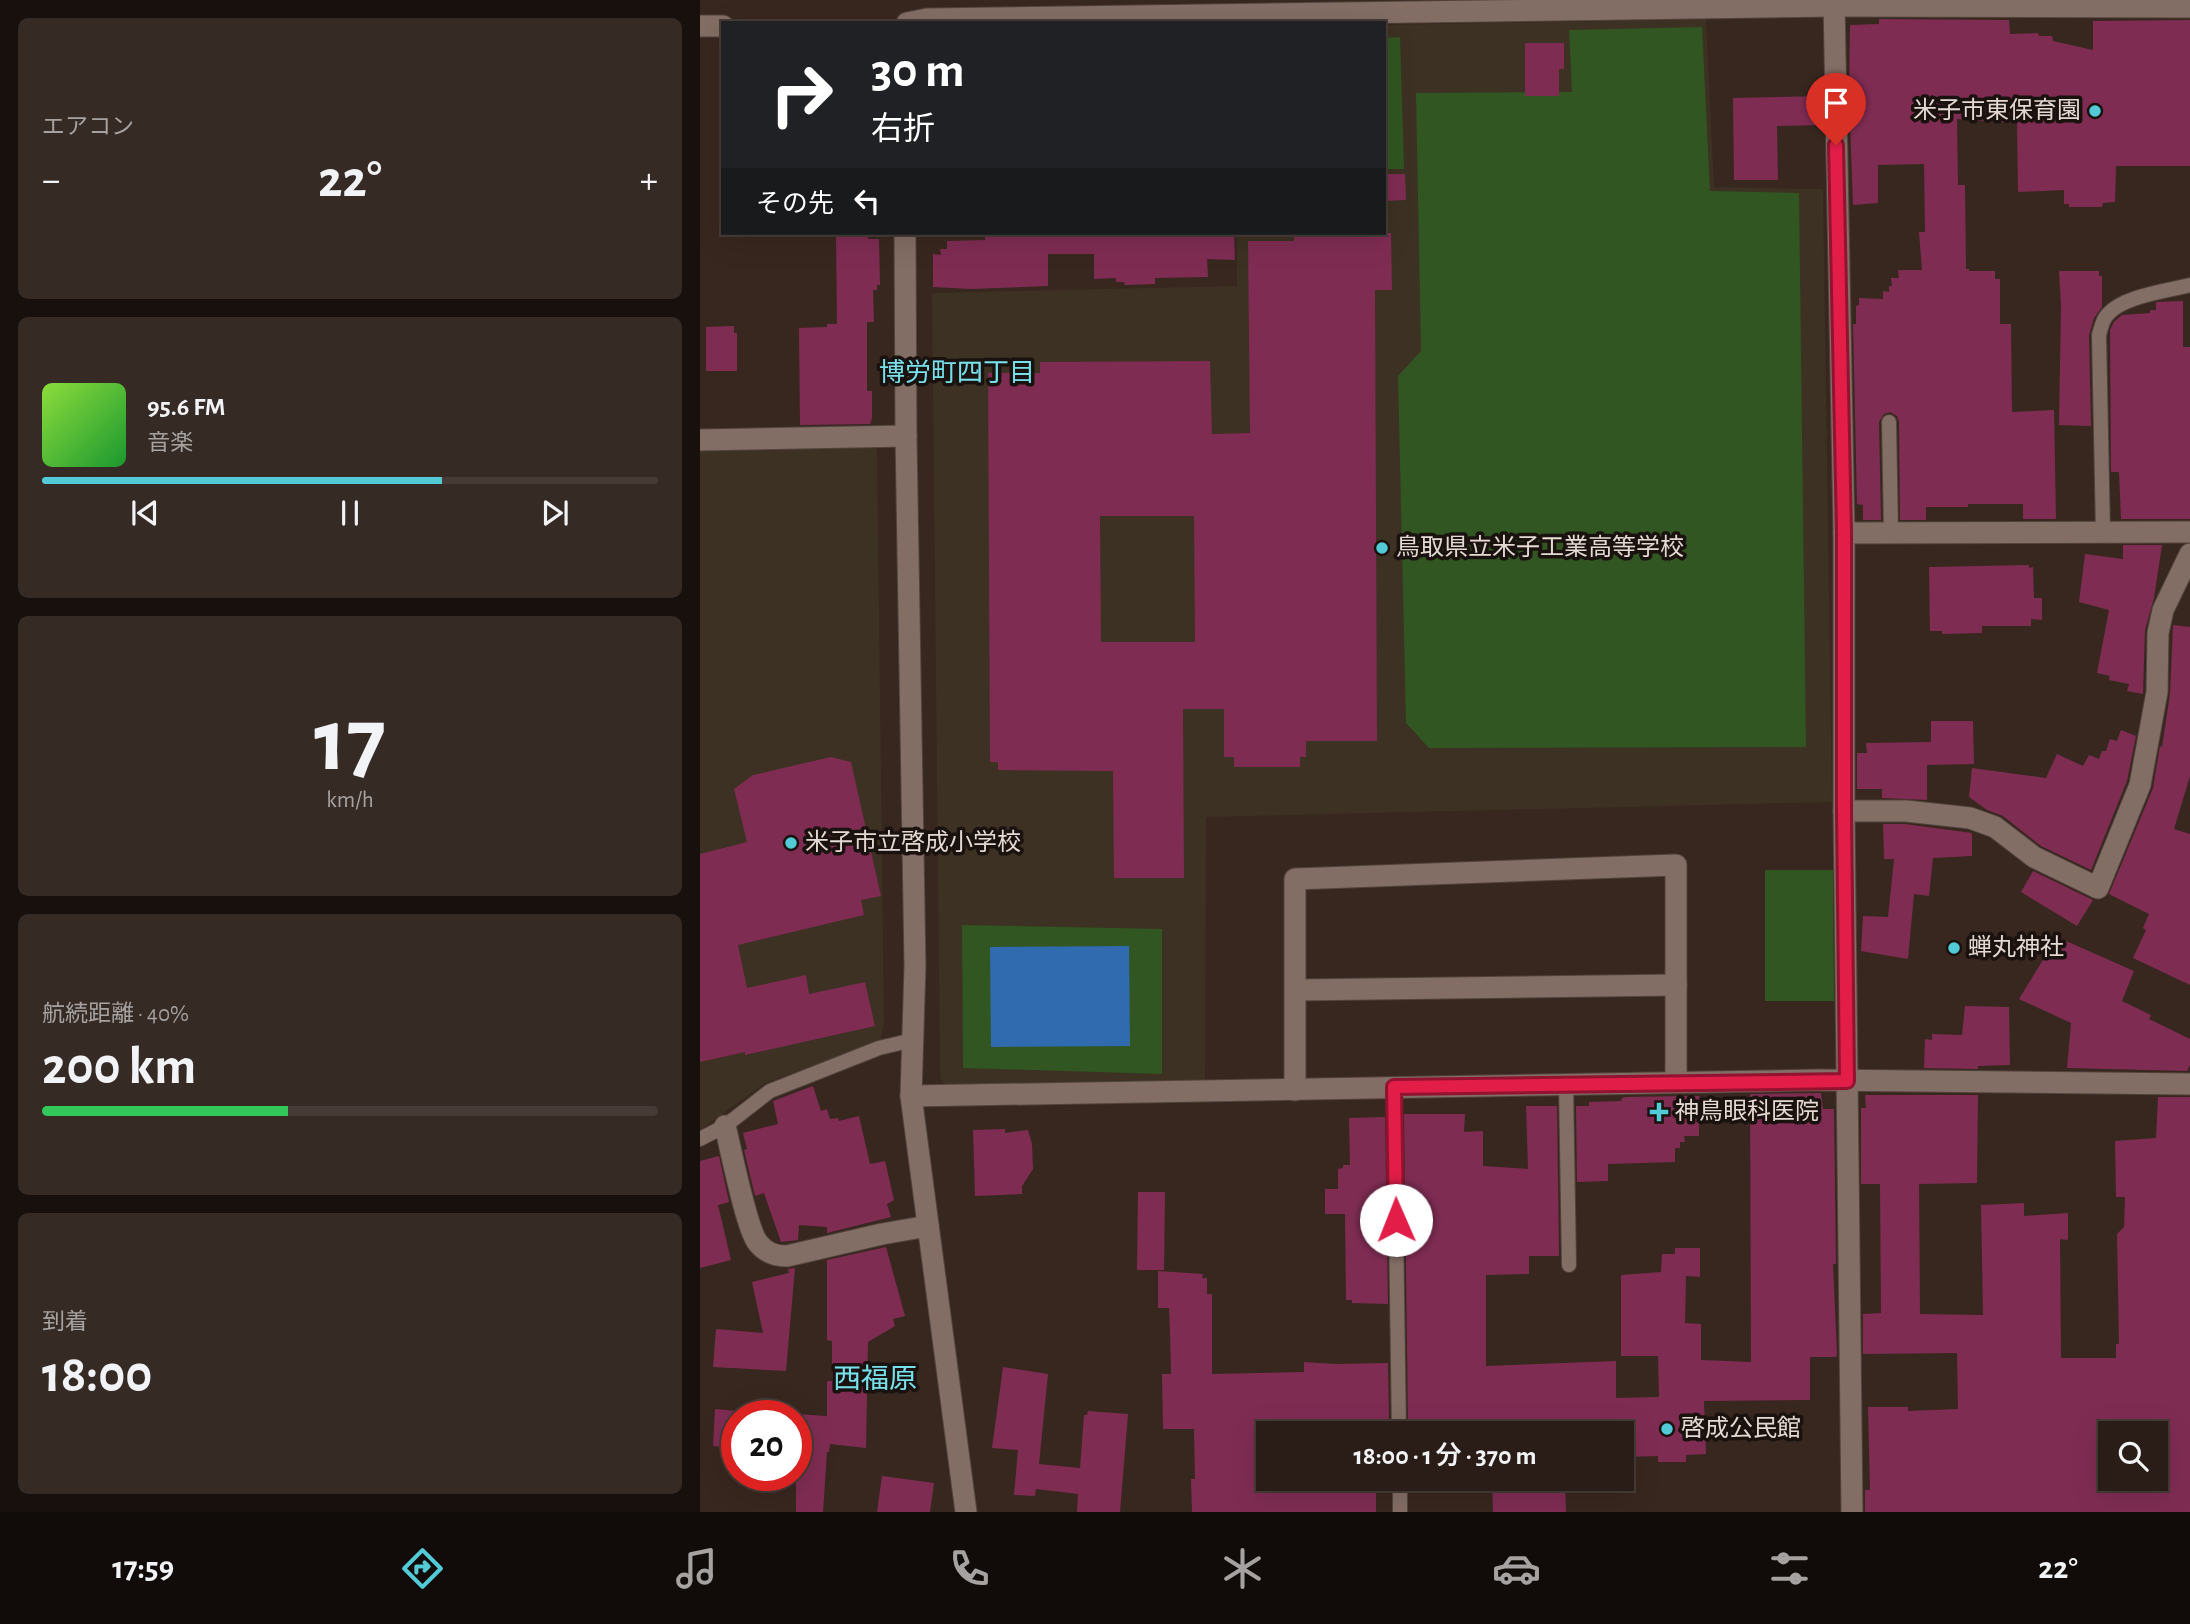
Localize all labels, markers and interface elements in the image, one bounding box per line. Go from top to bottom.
text: 30 m [871,47,965,96]
icon: right [756,49,847,140]
pin [1806,73,1866,145]
icon: arrive [1817,84,1855,122]
place label: 米子市東保育園 [1913,97,2081,123]
marker: 米子市東保育園 [2087,103,2103,119]
text: 右折 [871,113,935,145]
text: エアコン [42,116,134,139]
text: 22° [318,154,382,206]
text: − [42,162,60,200]
text: + [640,162,658,200]
icon: left [848,182,886,220]
text: その先 [756,191,834,217]
district label: 博労町四丁目 [879,359,1035,386]
text: 95.6 FM [147,394,226,420]
text: 音楽 [147,432,193,455]
icon: previous [126,494,164,532]
icon: pause [331,494,369,532]
icon: next [536,494,574,532]
place label: 鳥取県立米子工業高等学校 [1396,534,1684,560]
marker: 鳥取県立米子工業高等学校 [1374,540,1390,556]
text: 17 [314,696,386,787]
text: km/h [326,789,374,812]
place label: 米子市立啓成小学校 [805,829,1021,855]
marker: 米子市立啓成小学校 [783,835,799,851]
place label: 蝉丸神社 [1968,934,2064,960]
marker: 蝉丸神社 [1946,940,1962,956]
text: 航続距離 · 40% [42,1003,189,1026]
text: 200 km [42,1041,196,1093]
place label: 神鳥眼科医院 [1675,1098,1819,1124]
marker: 神鳥眼科医院 [1649,1102,1669,1122]
position arrow [1359,1183,1433,1257]
text: 到着 [42,1311,88,1334]
text: 18:00 [42,1349,152,1401]
district label: 西福原 [833,1364,917,1394]
speed limit sign: 20 [721,1400,812,1491]
place label: 啓成公民館 [1681,1415,1801,1441]
marker: 啓成公民館 [1659,1421,1675,1437]
map controls [2098,1421,2168,1491]
button: search [2098,1421,2168,1491]
text: 18:00 · 1 分 · 370 m [1353,1443,1537,1469]
icon: directions [398,1544,447,1593]
icon: music [672,1544,721,1593]
icon: phone [945,1544,994,1593]
icon: climate [1218,1544,1267,1593]
icon: car [1492,1544,1541,1593]
icon: filters [1765,1544,1814,1593]
text: 17:59 [112,1552,174,1584]
text: 22° [2038,1552,2078,1584]

